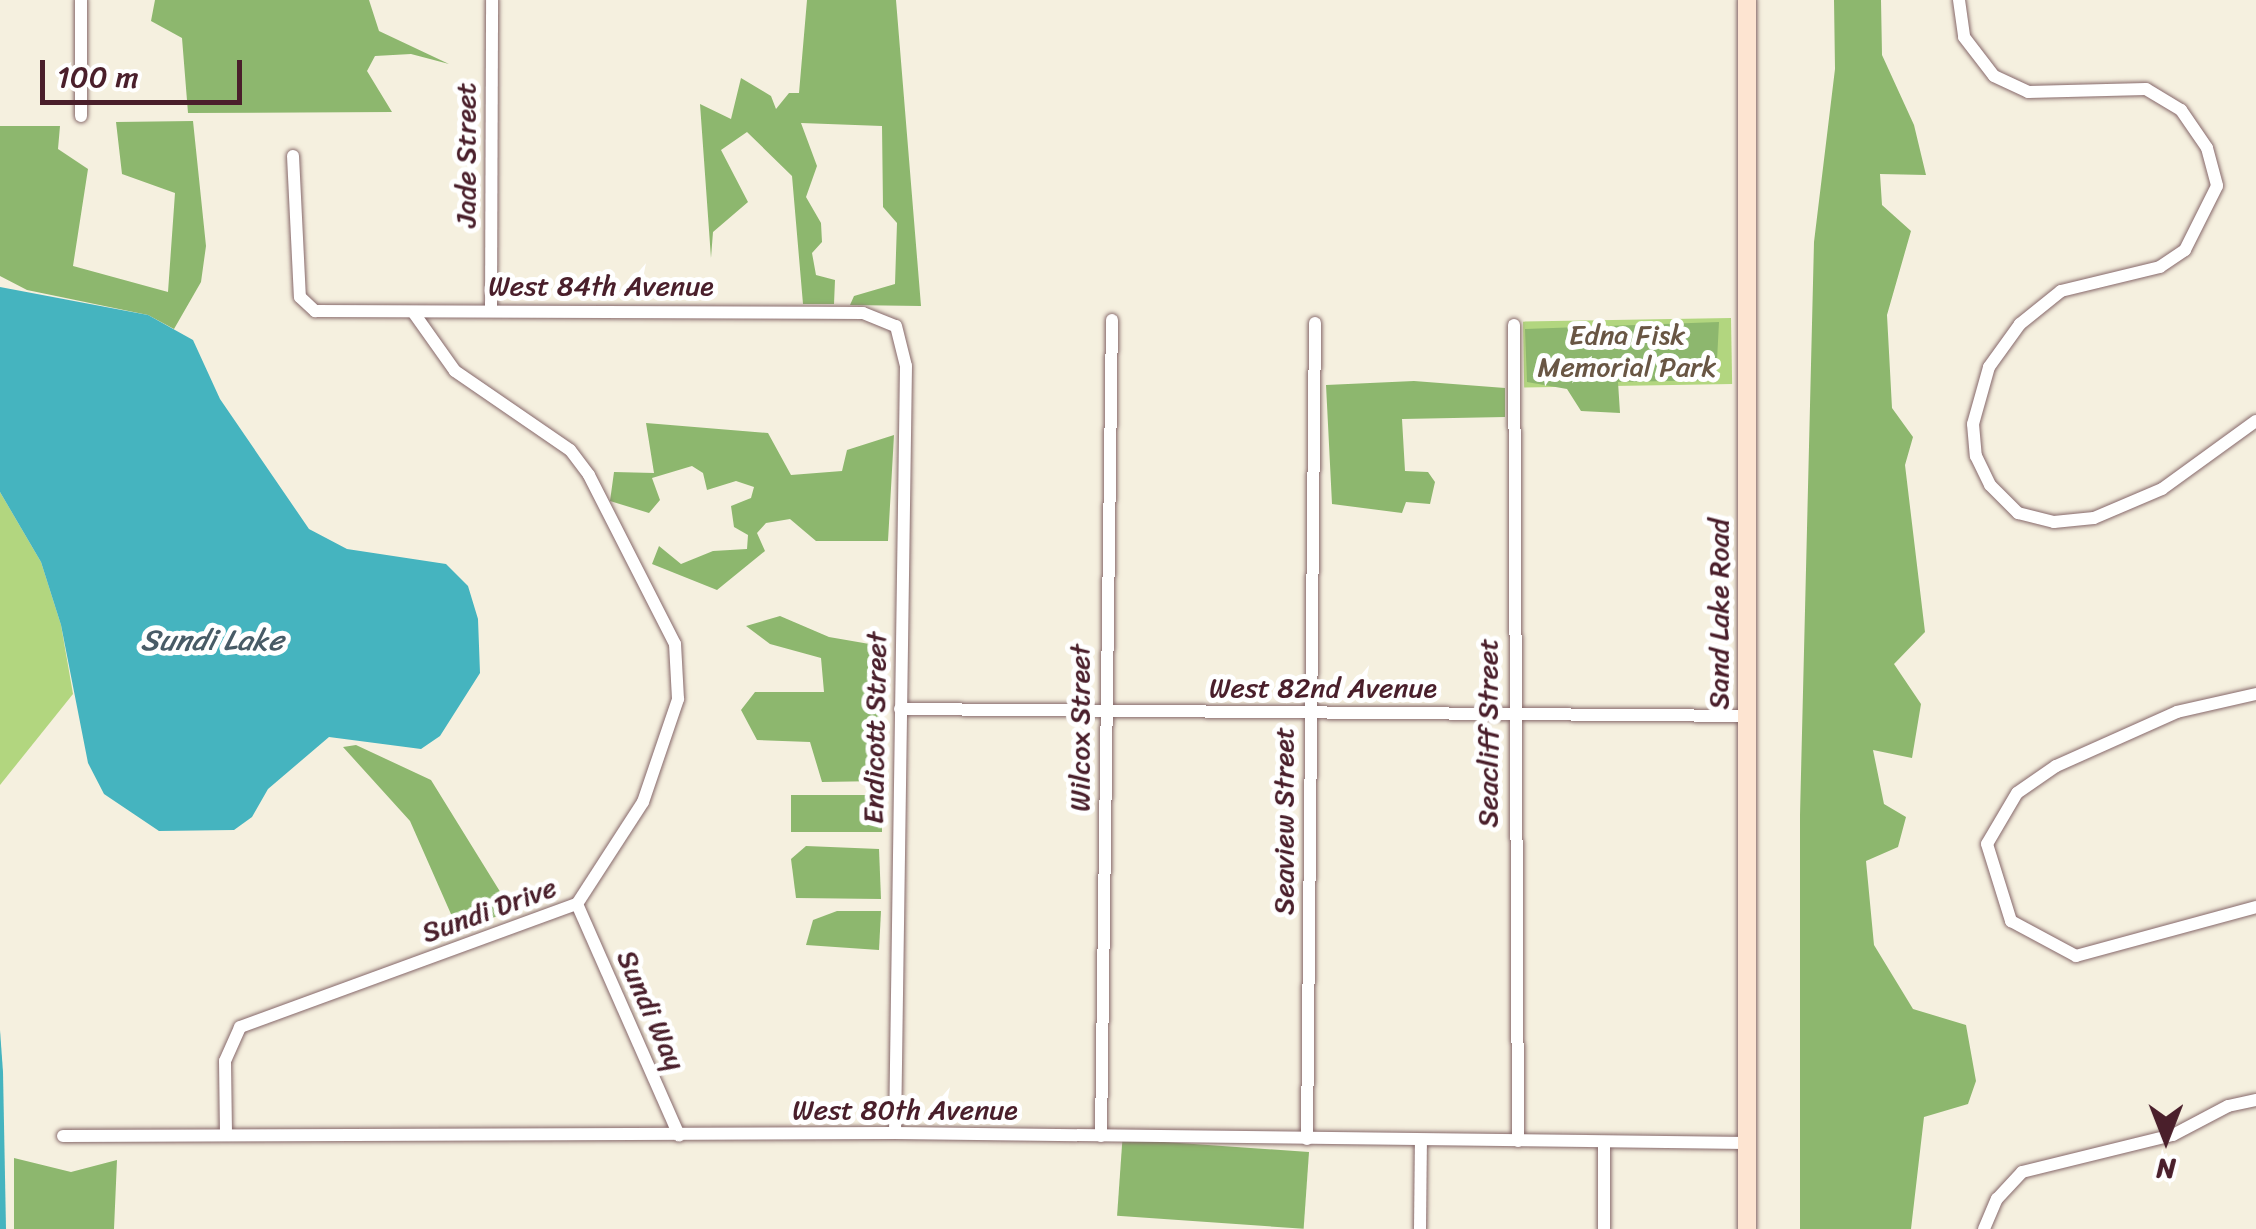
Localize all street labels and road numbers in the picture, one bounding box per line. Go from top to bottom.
street label: Jade Street [449,83,483,227]
street label: West 84th Avenue [488,269,714,303]
street label: Sand Lake Road [1702,518,1736,710]
street label: Endicott Street [857,631,893,825]
street label: Seacliff Street [1471,638,1505,828]
street label: Wilcox Street [1063,644,1097,812]
street label: West 82nd Avenue [1209,671,1437,705]
street label: Seaview Street [1267,726,1301,916]
street label: Sundi Drive [417,870,561,950]
street label: Sundi Way [610,945,692,1075]
street label: West 80th Avenue [792,1093,1018,1127]

